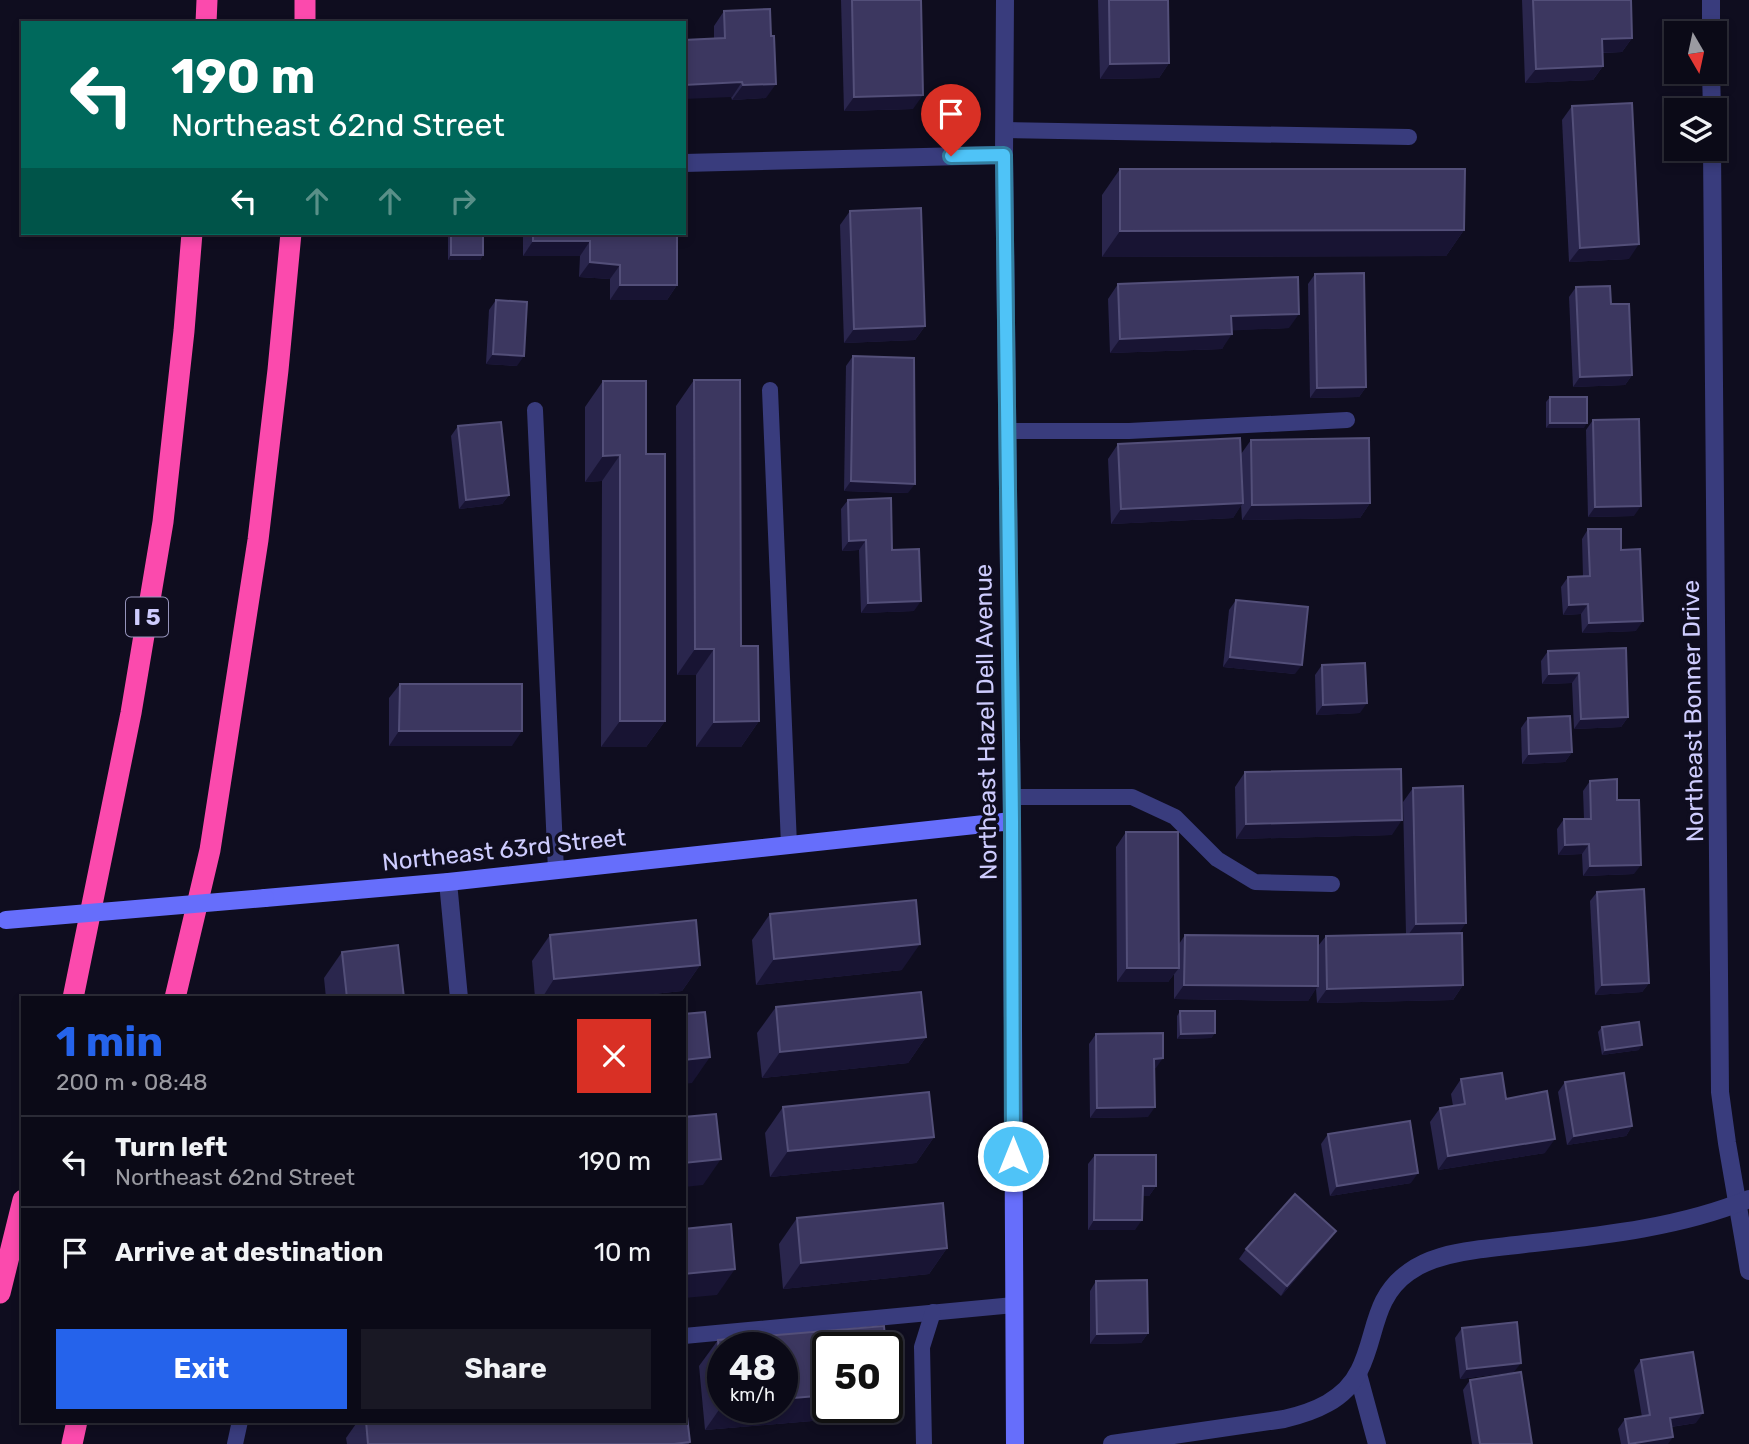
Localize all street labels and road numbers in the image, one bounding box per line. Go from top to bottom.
street label: Northeast Hazel Dell Avenue [969,564,1003,880]
street label: Northeast Bonner Drive [1677,580,1709,842]
road number: I 5 [126,597,168,636]
street label: Northeast 63rd Street [381,823,627,877]

